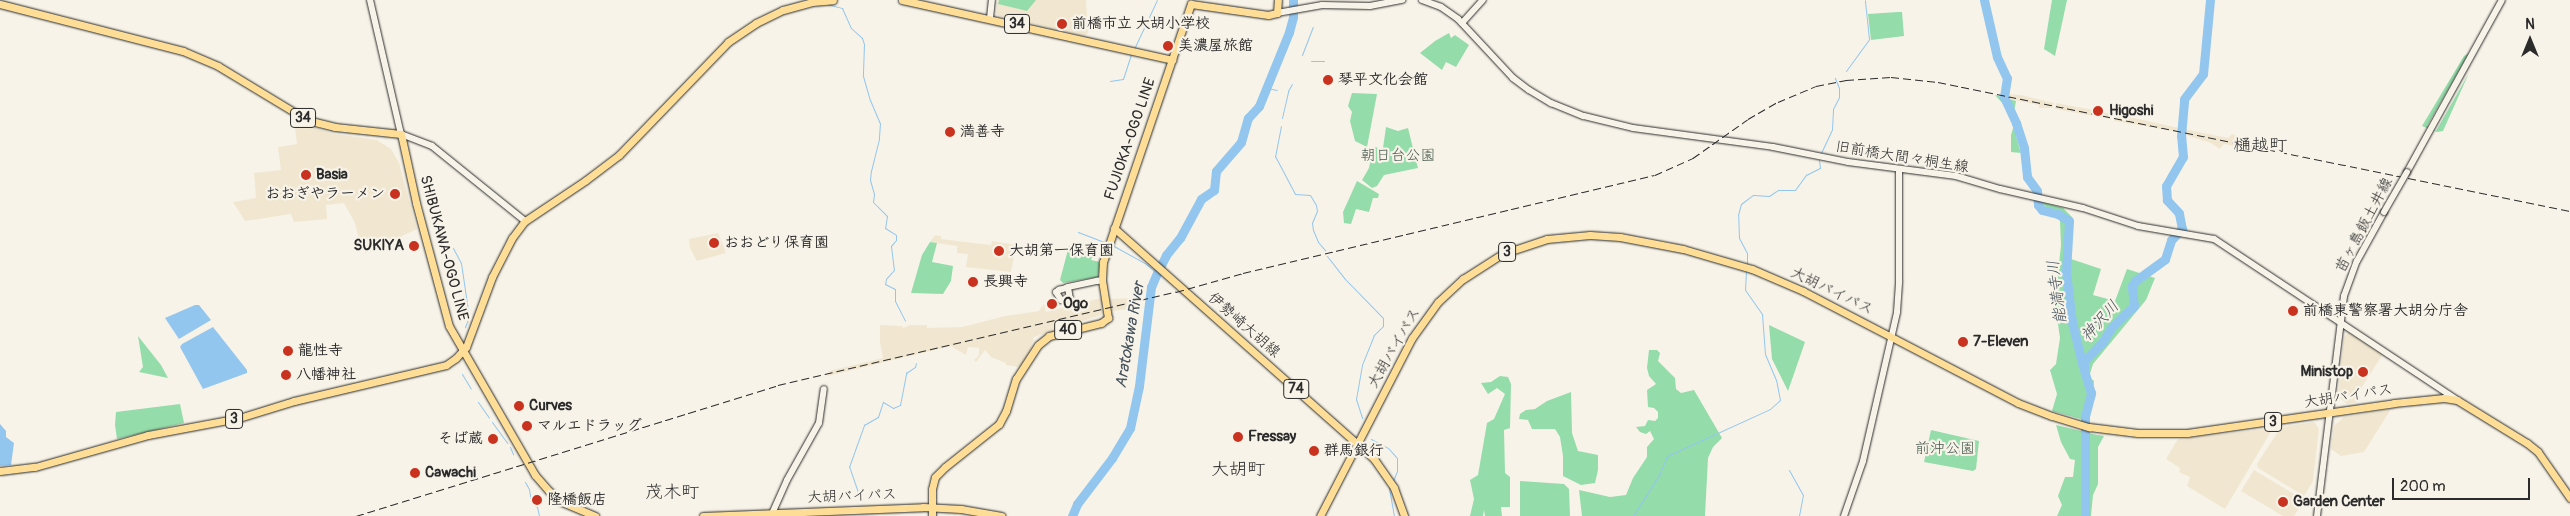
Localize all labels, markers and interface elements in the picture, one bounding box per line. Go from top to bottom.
road number: 34 [1003,12,1031,36]
place label: 前橋市立 大胡小学校 [1072,15,1210,33]
north arrow [2505,15,2555,65]
text: N [2525,16,2535,33]
marker: 前橋市立 大胡小学校 [1056,18,1068,30]
place label: 美濃屋旅館 [1178,37,1253,55]
marker: 美濃屋旅館 [1162,40,1174,52]
place label: 琴平文化会館 [1338,71,1428,89]
marker: 琴平文化会館 [1322,74,1334,86]
street label: FUJIOKA-OGO LINE [1101,76,1159,202]
place label: Higoshi [2109,102,2153,120]
marker: Higoshi [2091,104,2105,118]
road number: 34 [289,106,317,130]
place label: 満善寺 [960,123,1005,141]
marker: 満善寺 [944,126,956,138]
district label: 樋越町 [2233,135,2287,157]
street label: 旧前橋大間々桐生線 [1834,138,1970,176]
park label: 朝日台公園 [1361,147,1435,165]
place label: Basia [316,166,348,184]
marker: Basia [300,169,312,181]
street label: SHIBUKAWA-OGO LINE [416,173,472,323]
street label: 苗ヶ島飯土井線 [2331,174,2397,276]
place label: おおぎやラーメン [265,185,385,203]
marker: おおぎやラーメン [389,188,401,200]
place label: おおどり保育園 [724,234,829,252]
place label: SUKIYA [354,237,404,255]
marker: おおどり保育園 [708,237,720,249]
marker: SUKIYA [408,240,420,252]
road number: 3 [1497,240,1517,264]
place label: 大胡第一保育園 [1009,242,1114,260]
marker: 大胡第一保育園 [993,245,1005,257]
water label: 能満寺川 [2044,259,2070,325]
street label: 大胡バイパス [1788,263,1876,319]
place label: 長興寺 [983,273,1028,291]
marker: 長興寺 [967,276,979,288]
water label: Aratokawa River [1111,280,1149,390]
street label: 伊勢崎大胡線 [1204,289,1284,361]
place label: Ogo [1063,295,1088,313]
marker: Ogo [1045,297,1059,311]
water label: 神沢川 [2077,297,2123,345]
place label: 前橋東警察署大胡分庁舎 [2303,302,2468,320]
street label: 大胡バイパス [1364,305,1424,391]
marker: 前橋東警察署大胡分庁舎 [2287,305,2299,317]
road number: 40 [1053,318,1083,342]
place label: 7-Eleven [1973,333,2028,351]
marker: 7-Eleven [1957,336,1969,348]
place label: 龍性寺 [298,342,343,360]
marker: 龍性寺 [282,345,294,357]
place label: Ministop [2300,363,2353,381]
place label: 八幡神社 [296,366,356,384]
marker: Ministop [2357,366,2369,378]
marker: 八幡神社 [280,369,292,381]
road number: 74 [1282,378,1310,400]
street label: 大胡バイパス [2302,380,2394,412]
place label: Curves [529,397,572,415]
marker: Curves [513,400,525,412]
road number: 3 [224,408,244,430]
road number: 3 [2263,411,2283,434]
place label: マルエドラッグ [537,417,642,435]
marker: マルエドラッグ [521,420,533,432]
place label: Fressay [1248,428,1296,446]
place label: そば蔵 [438,430,483,448]
marker: Fressay [1232,431,1244,443]
marker: そば蔵 [487,433,499,445]
park label: 前沖公園 [1915,440,1975,458]
place label: 群馬銀行 [1324,442,1384,460]
marker: 群馬銀行 [1308,445,1320,457]
district label: 大胡町 [1211,459,1265,481]
place label: Cawachi [425,464,476,482]
marker: Cawachi [409,467,421,479]
scale bar [2395,468,2532,500]
text: 200 m [2400,477,2445,496]
district label: 茂木町 [645,482,699,504]
street label: 大胡バイパス [807,485,897,507]
place label: 隆橋飯店 [547,491,607,509]
place label: Garden Center [2293,493,2385,511]
marker: 隆橋飯店 [531,494,543,506]
marker: Garden Center [2277,496,2289,508]

